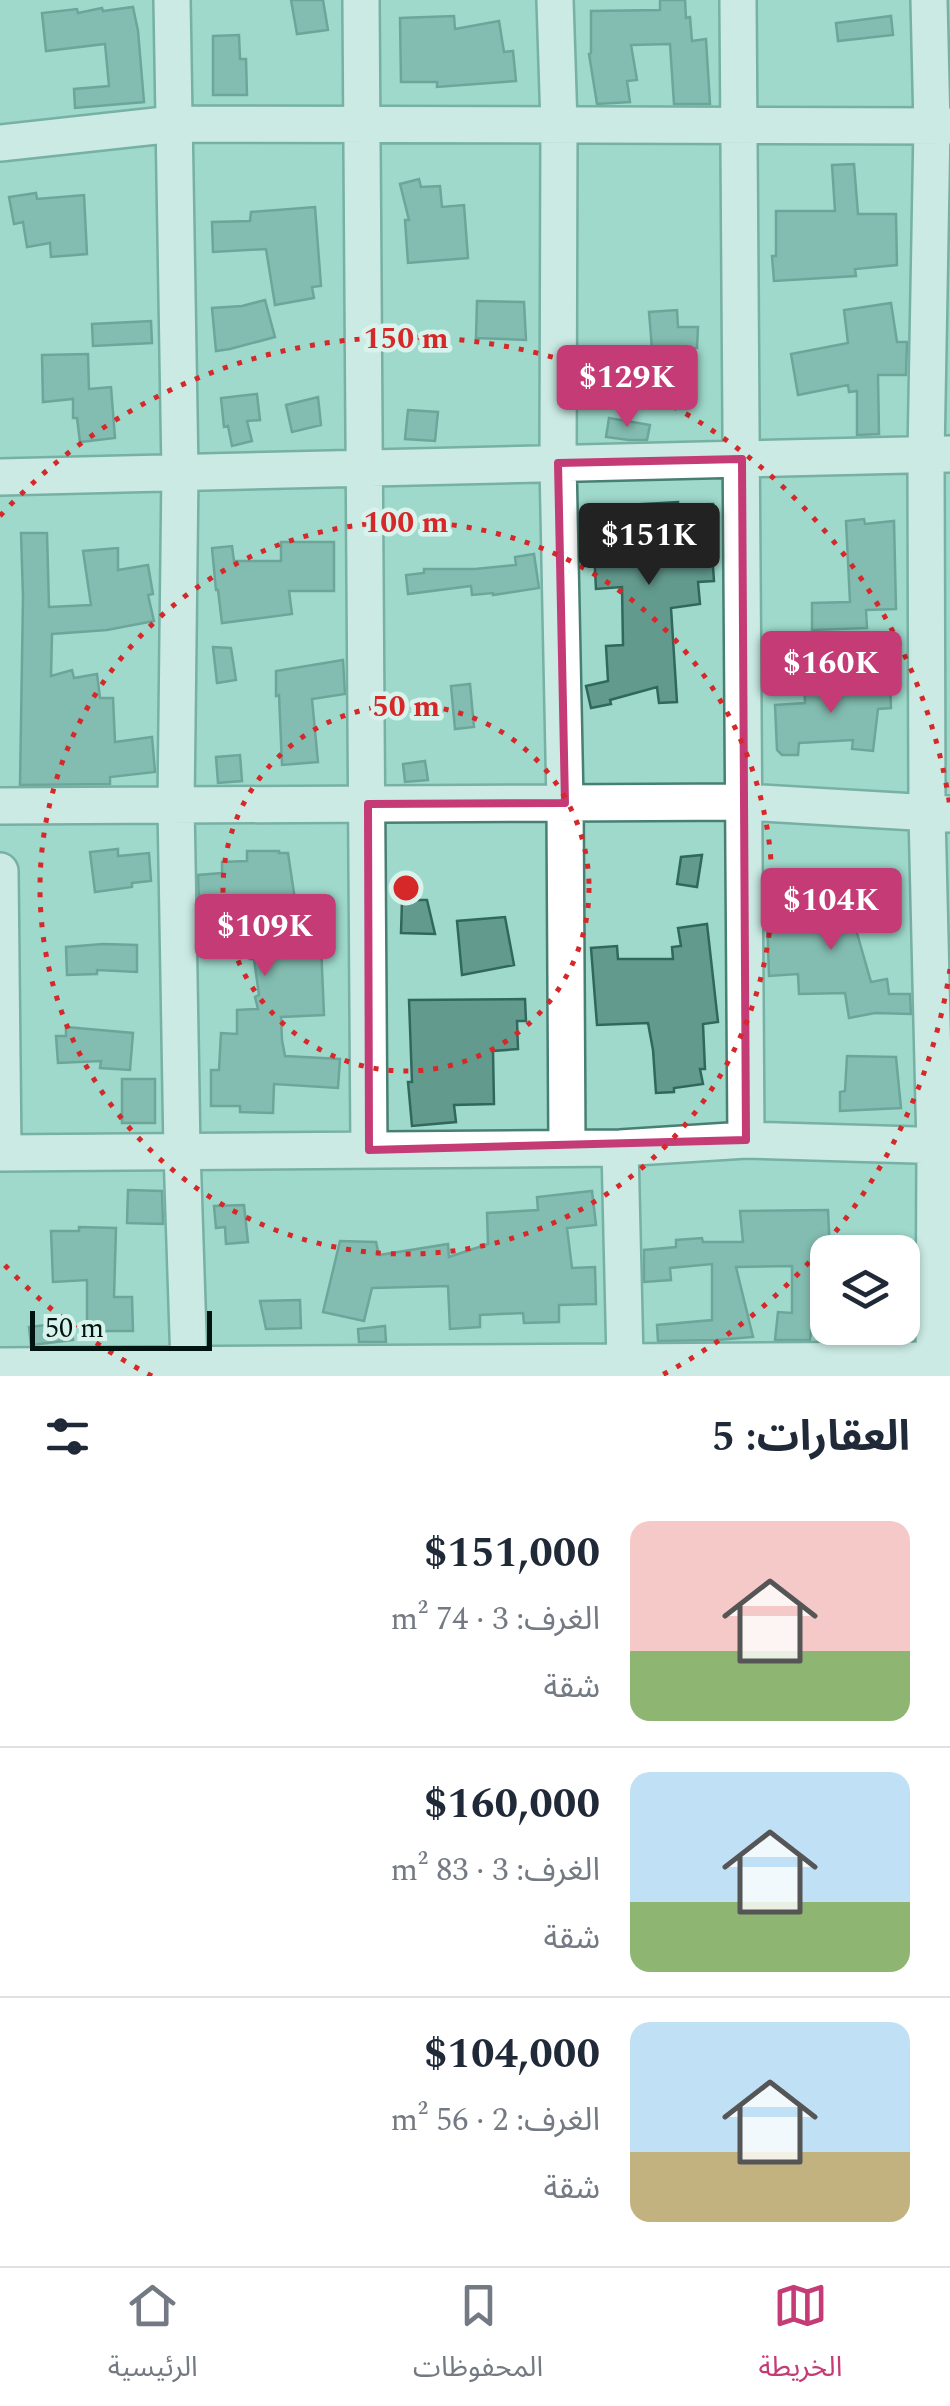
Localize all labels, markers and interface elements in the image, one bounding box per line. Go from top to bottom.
text: 150 m [363,316,449,362]
pin: $129K [557,345,697,430]
text: $129K [579,353,675,402]
text: 100 m [363,500,449,546]
pin: $151K [579,503,719,588]
text: $151K [601,511,697,560]
pin: $160K [761,631,901,716]
text: $160K [783,639,879,688]
text: 50 m [372,684,440,730]
pin: $104K [761,868,901,953]
centre of rings [388,870,424,906]
text: $104K [783,876,879,925]
pin: $109K [195,894,335,979]
text: $109K [217,902,313,951]
map controls [810,1235,920,1345]
button: layers [810,1235,920,1345]
scale bar [30,1306,212,1350]
text: 50 m [45,1307,104,1350]
text: العقارات: 5 [711,1406,910,1469]
icon: filters [40,1409,95,1464]
text: $151,000 [424,1522,600,1585]
icon: home [710,1561,830,1681]
text: الغرف: 3 · 74 m² [391,1595,600,1644]
text: شقة [544,1663,600,1712]
text: $160,000 [424,1773,600,1836]
icon: home [710,1812,830,1932]
text: الغرف: 3 · 83 m² [391,1846,600,1895]
text: شقة [544,1914,600,1963]
text: $104,000 [424,2023,600,2086]
icon: home [710,2062,830,2182]
text: الغرف: 2 · 56 m² [391,2096,600,2145]
text: شقة [544,2164,600,2213]
tab: الرئيسية [108,2278,198,2397]
tab: المحفوظات [413,2278,543,2397]
tab: الخريطة [758,2278,842,2397]

